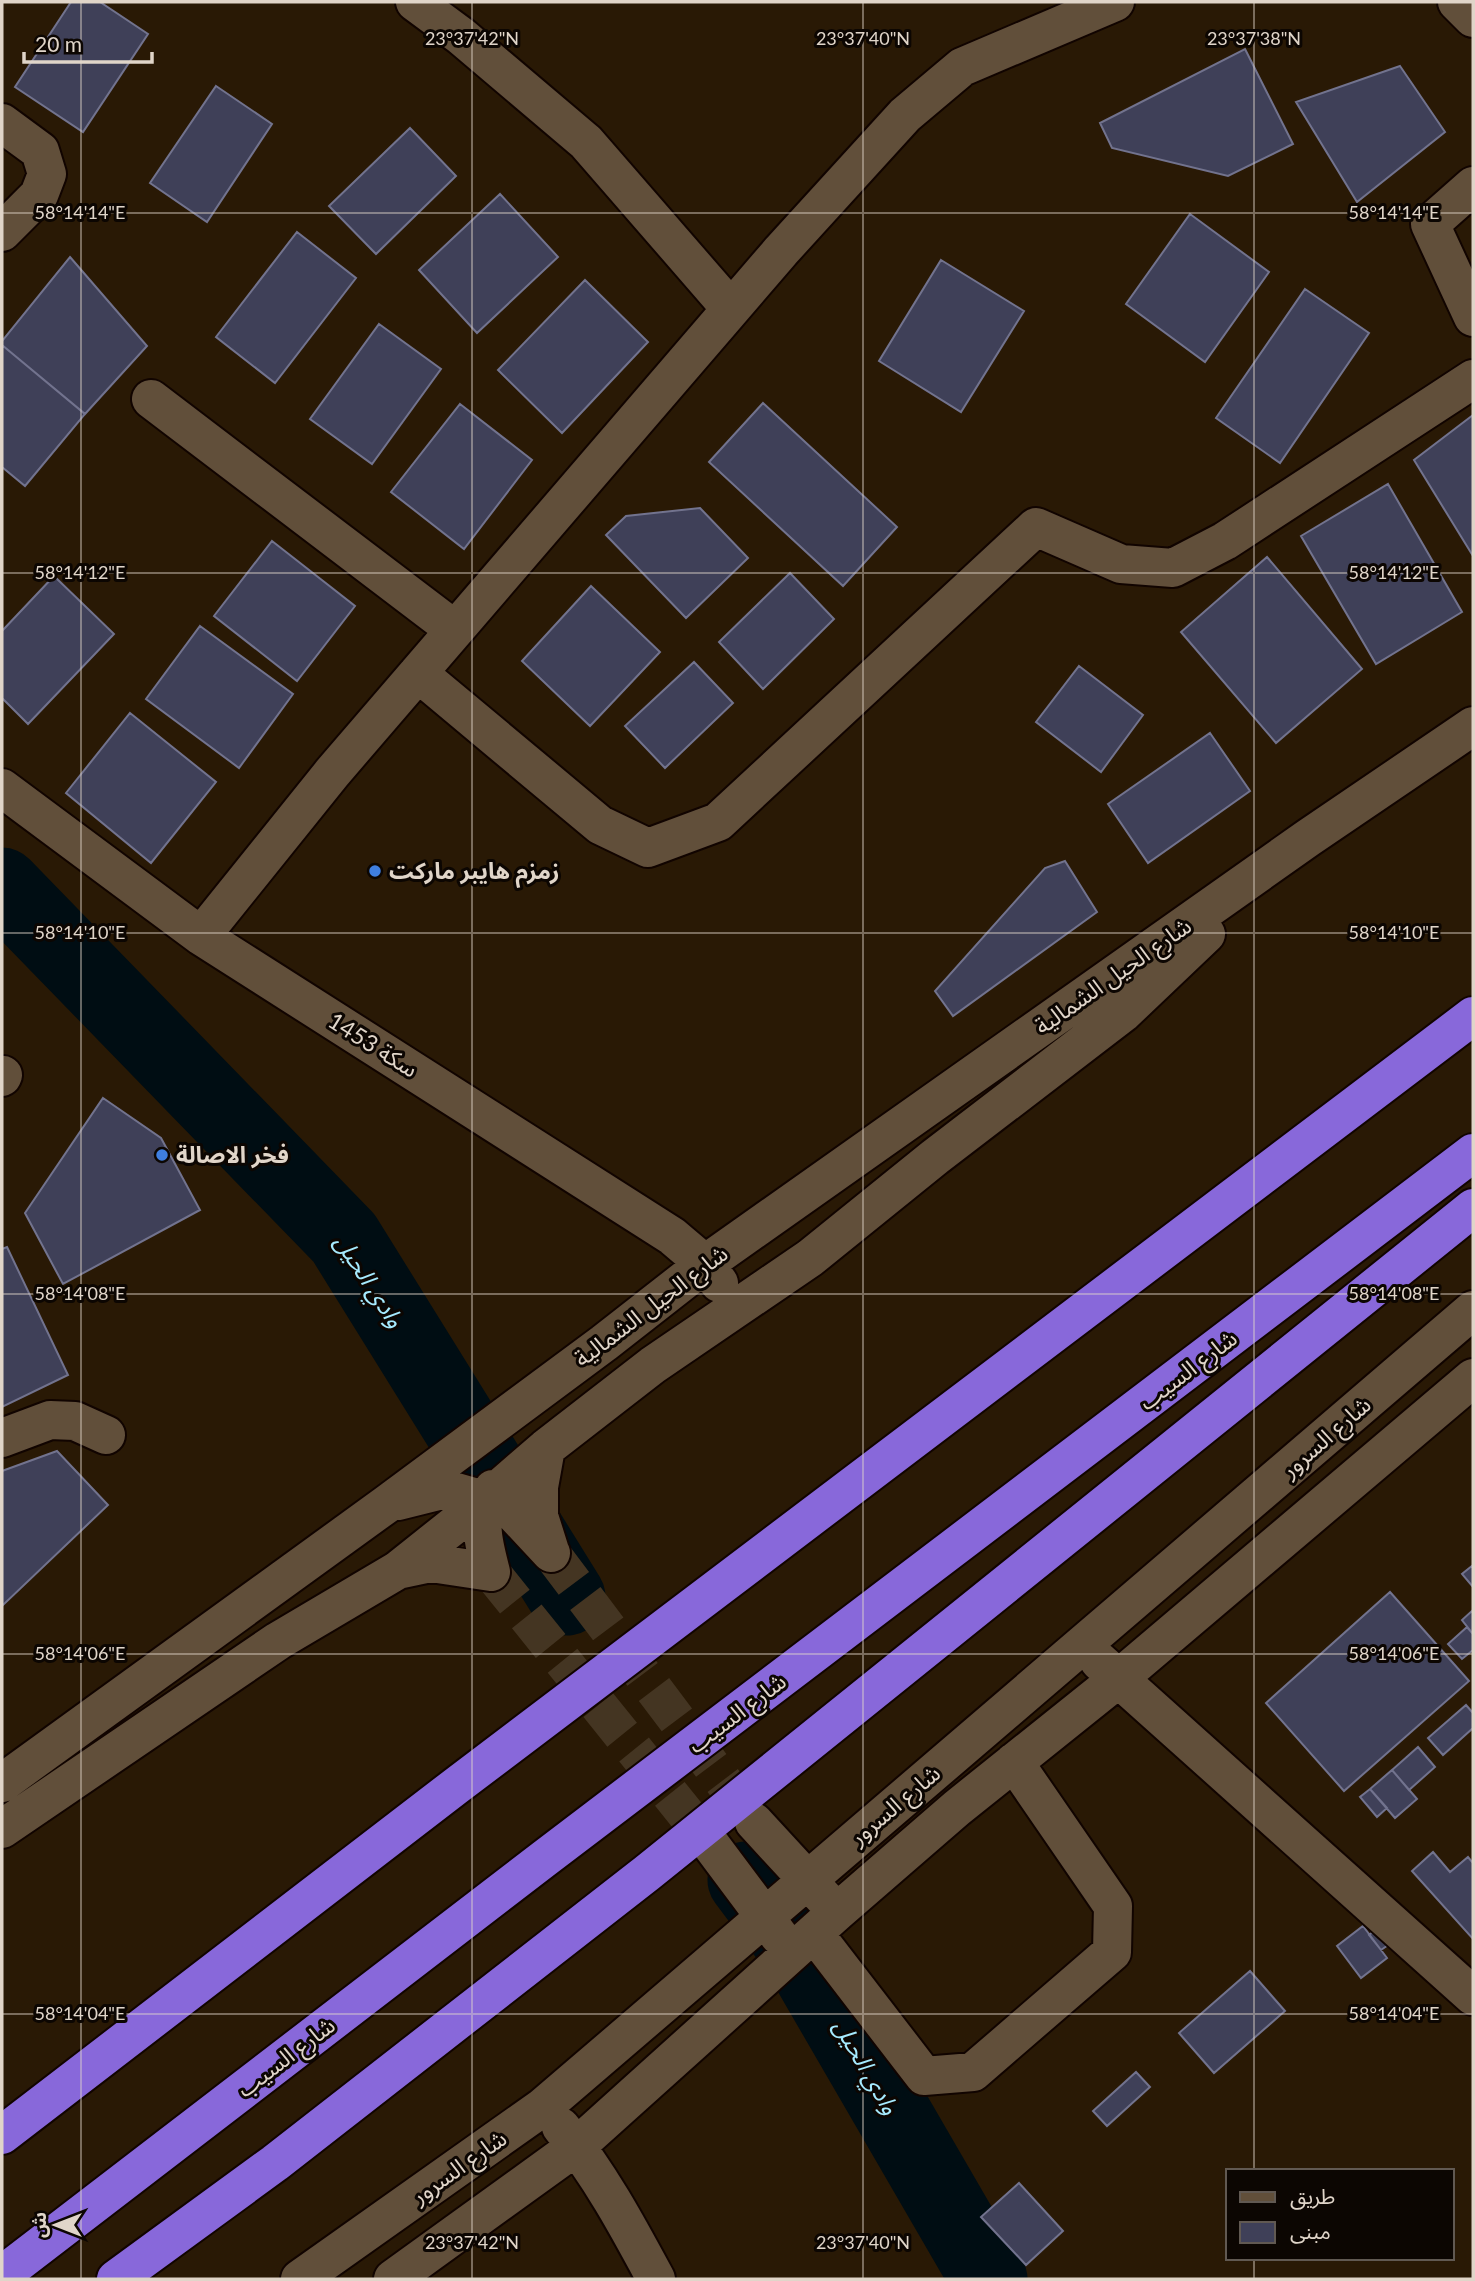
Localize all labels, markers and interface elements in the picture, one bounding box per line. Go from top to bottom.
scale bar [24,21,152,65]
text: 23°37'42"N [425,27,519,49]
text: 23°37'40"N [816,27,910,49]
text: 23°37'38"N [1207,27,1301,49]
text: 20 m [35,31,82,56]
text: 58°14'14"E [35,201,125,223]
text: 58°14'14"E [1349,201,1439,223]
text: 58°14'12"E [35,561,125,583]
text: 58°14'12"E [1349,561,1439,583]
place label: زمزم هايبر ماركت [389,856,559,889]
marker: زمزم هايبر ماركت [367,863,383,879]
street label: شارع الحيل الشمالية [1029,911,1198,1043]
text: 58°14'10"E [35,921,125,943]
text: 58°14'10"E [1349,921,1439,943]
street label: سكة 1453 [324,1006,423,1083]
place label: فخر الاصالة [176,1140,289,1169]
marker: فخر الاصالة [154,1147,170,1163]
water label: وادي الحيل [325,1228,411,1336]
street label: شارع الحيل الشمالية [568,1238,735,1375]
text: 58°14'08"E [35,1282,125,1304]
text: 58°14'08"E [1349,1282,1439,1304]
street label: شارع السيب [1133,1323,1244,1418]
street label: شارع السرور [1274,1390,1378,1486]
text: 58°14'06"E [35,1642,125,1664]
text: 58°14'06"E [1349,1642,1439,1664]
street label: شارع السيب [682,1666,793,1761]
street label: شارع السرور [843,1758,948,1854]
text: 58°14'04"E [35,2002,125,2024]
text: 58°14'04"E [1349,2002,1439,2024]
street label: شارع السيب [231,2010,342,2105]
water label: وادي الحيل [824,2013,906,2122]
street label: شارع السرور [405,2123,514,2213]
legend [1226,2169,1454,2260]
text: طريق [1290,2183,1335,2210]
north arrow [21,2190,91,2260]
text: ش [27,2212,50,2238]
text: مبنى [1290,2218,1331,2244]
text: 23°37'42"N [425,2231,519,2253]
text: 23°37'40"N [816,2231,910,2253]

